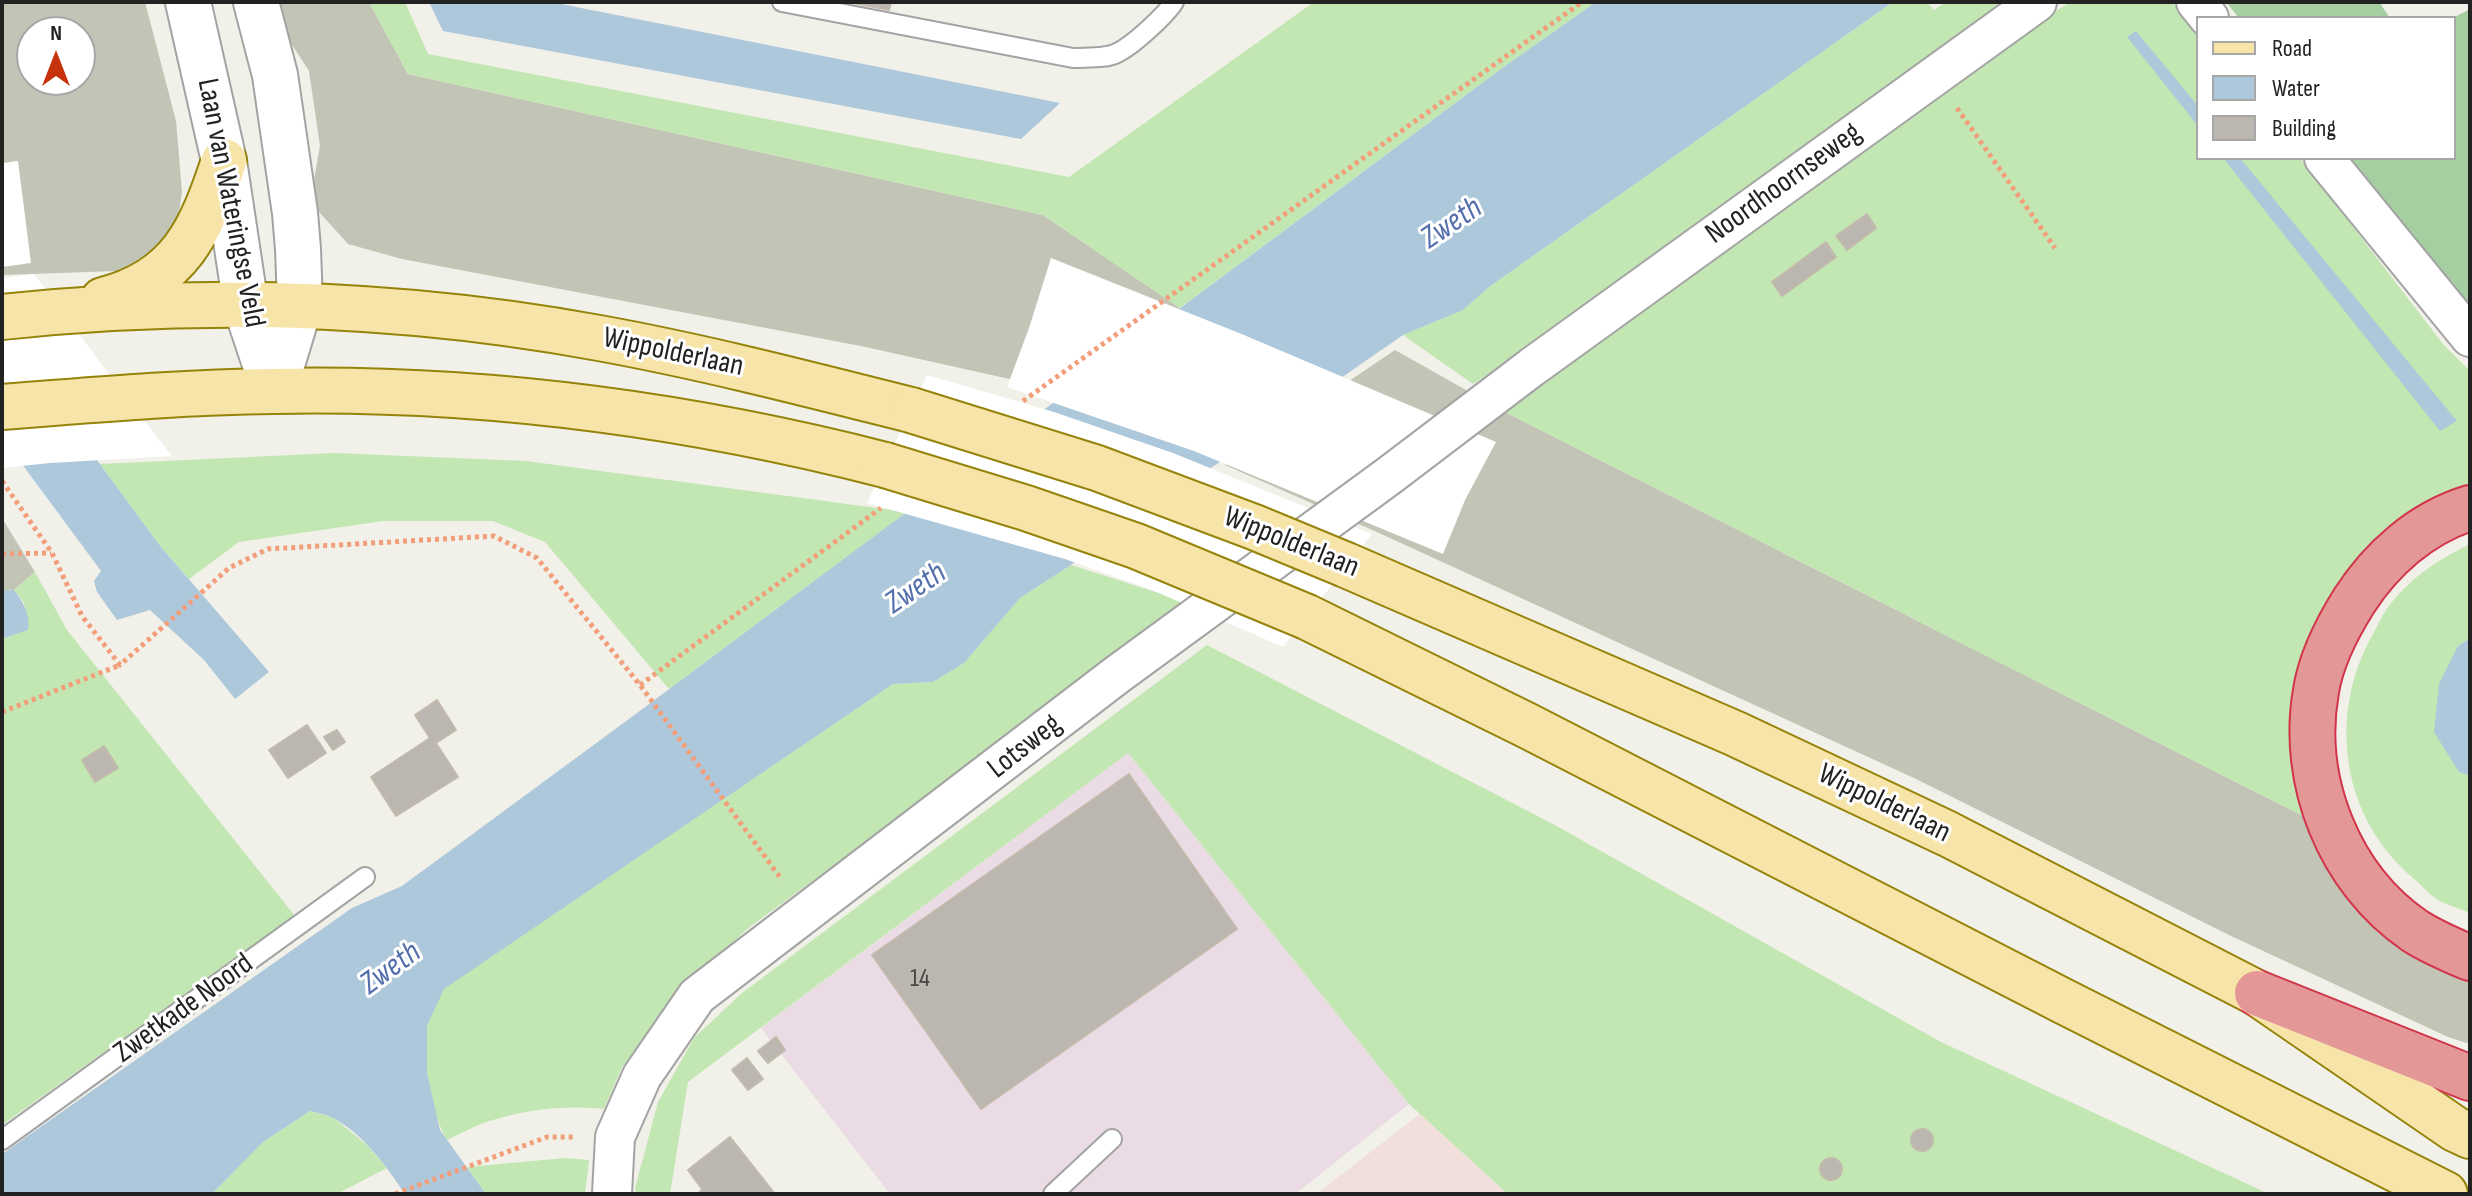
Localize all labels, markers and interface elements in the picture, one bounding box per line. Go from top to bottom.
north arrow [16,16,96,96]
legend [2196,16,2456,160]
text: N [50,20,62,47]
text: Road [2272,34,2312,63]
text: Water [2272,74,2320,103]
street label: Laan van Wateringse Veld [188,76,272,330]
text: Building [2272,114,2336,143]
street label: Noordhoornseweg [1699,116,1869,252]
water label: Zweth [1414,190,1490,258]
street label: Wippolderlaan [599,321,747,385]
street label: Wippolderlaan [1218,500,1364,586]
water label: Zweth [878,555,954,623]
street label: Lotsweg [981,707,1069,787]
street label: Wippolderlaan [1812,757,1956,851]
water label: Zweth [353,934,429,1004]
street label: Zwetkade Noord [107,947,261,1071]
house number: 14 [910,963,930,995]

